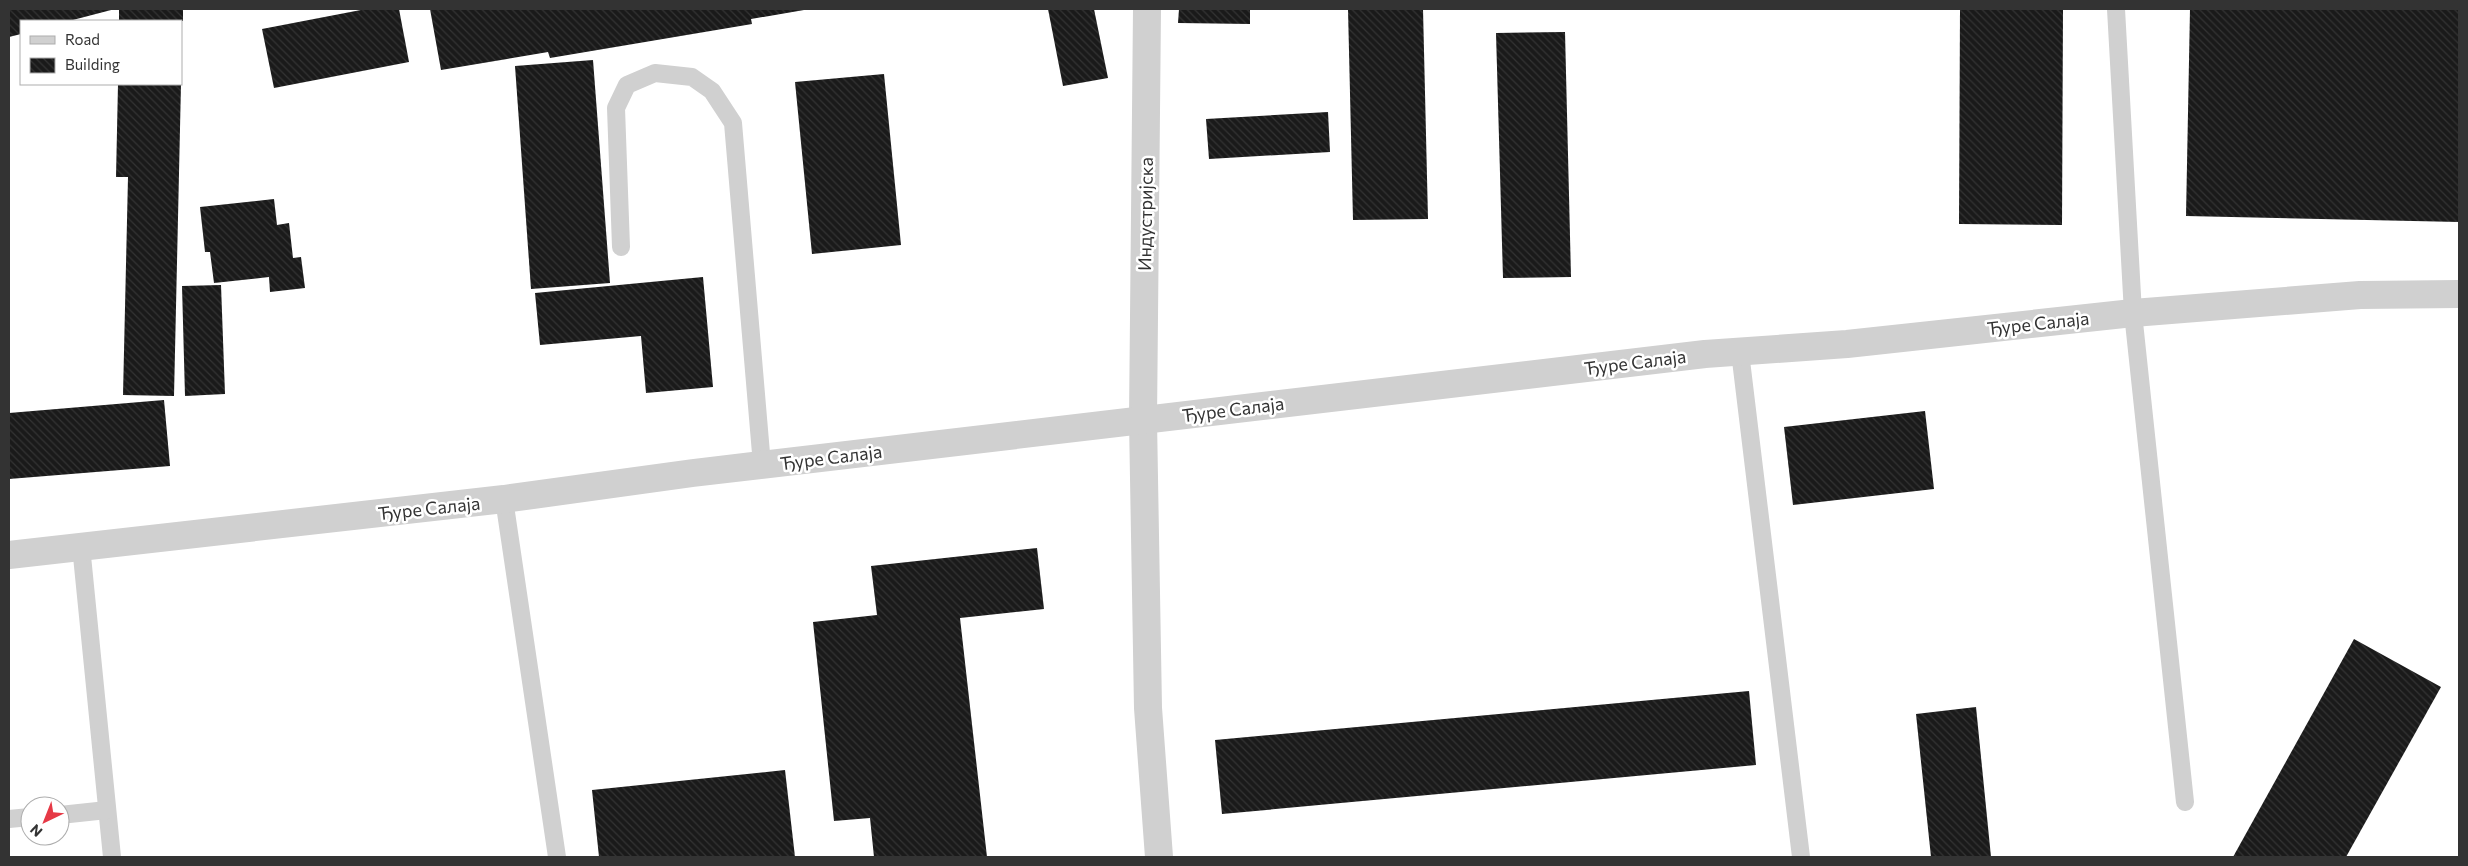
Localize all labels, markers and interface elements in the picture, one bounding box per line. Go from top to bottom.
legend [20,20,182,85]
text: Road [65,30,100,48]
text: Building [65,55,120,73]
street label: Индустријска [1133,157,1157,271]
street label: Ђуре Салаја [1986,307,2090,339]
street label: Ђуре Салаја [1583,345,1687,379]
street label: Ђуре Салаја [1181,392,1285,426]
street label: Ђуре Салаја [779,440,883,474]
street label: Ђуре Салаја [377,492,481,524]
north arrow [20,796,70,846]
text: N [26,821,45,841]

